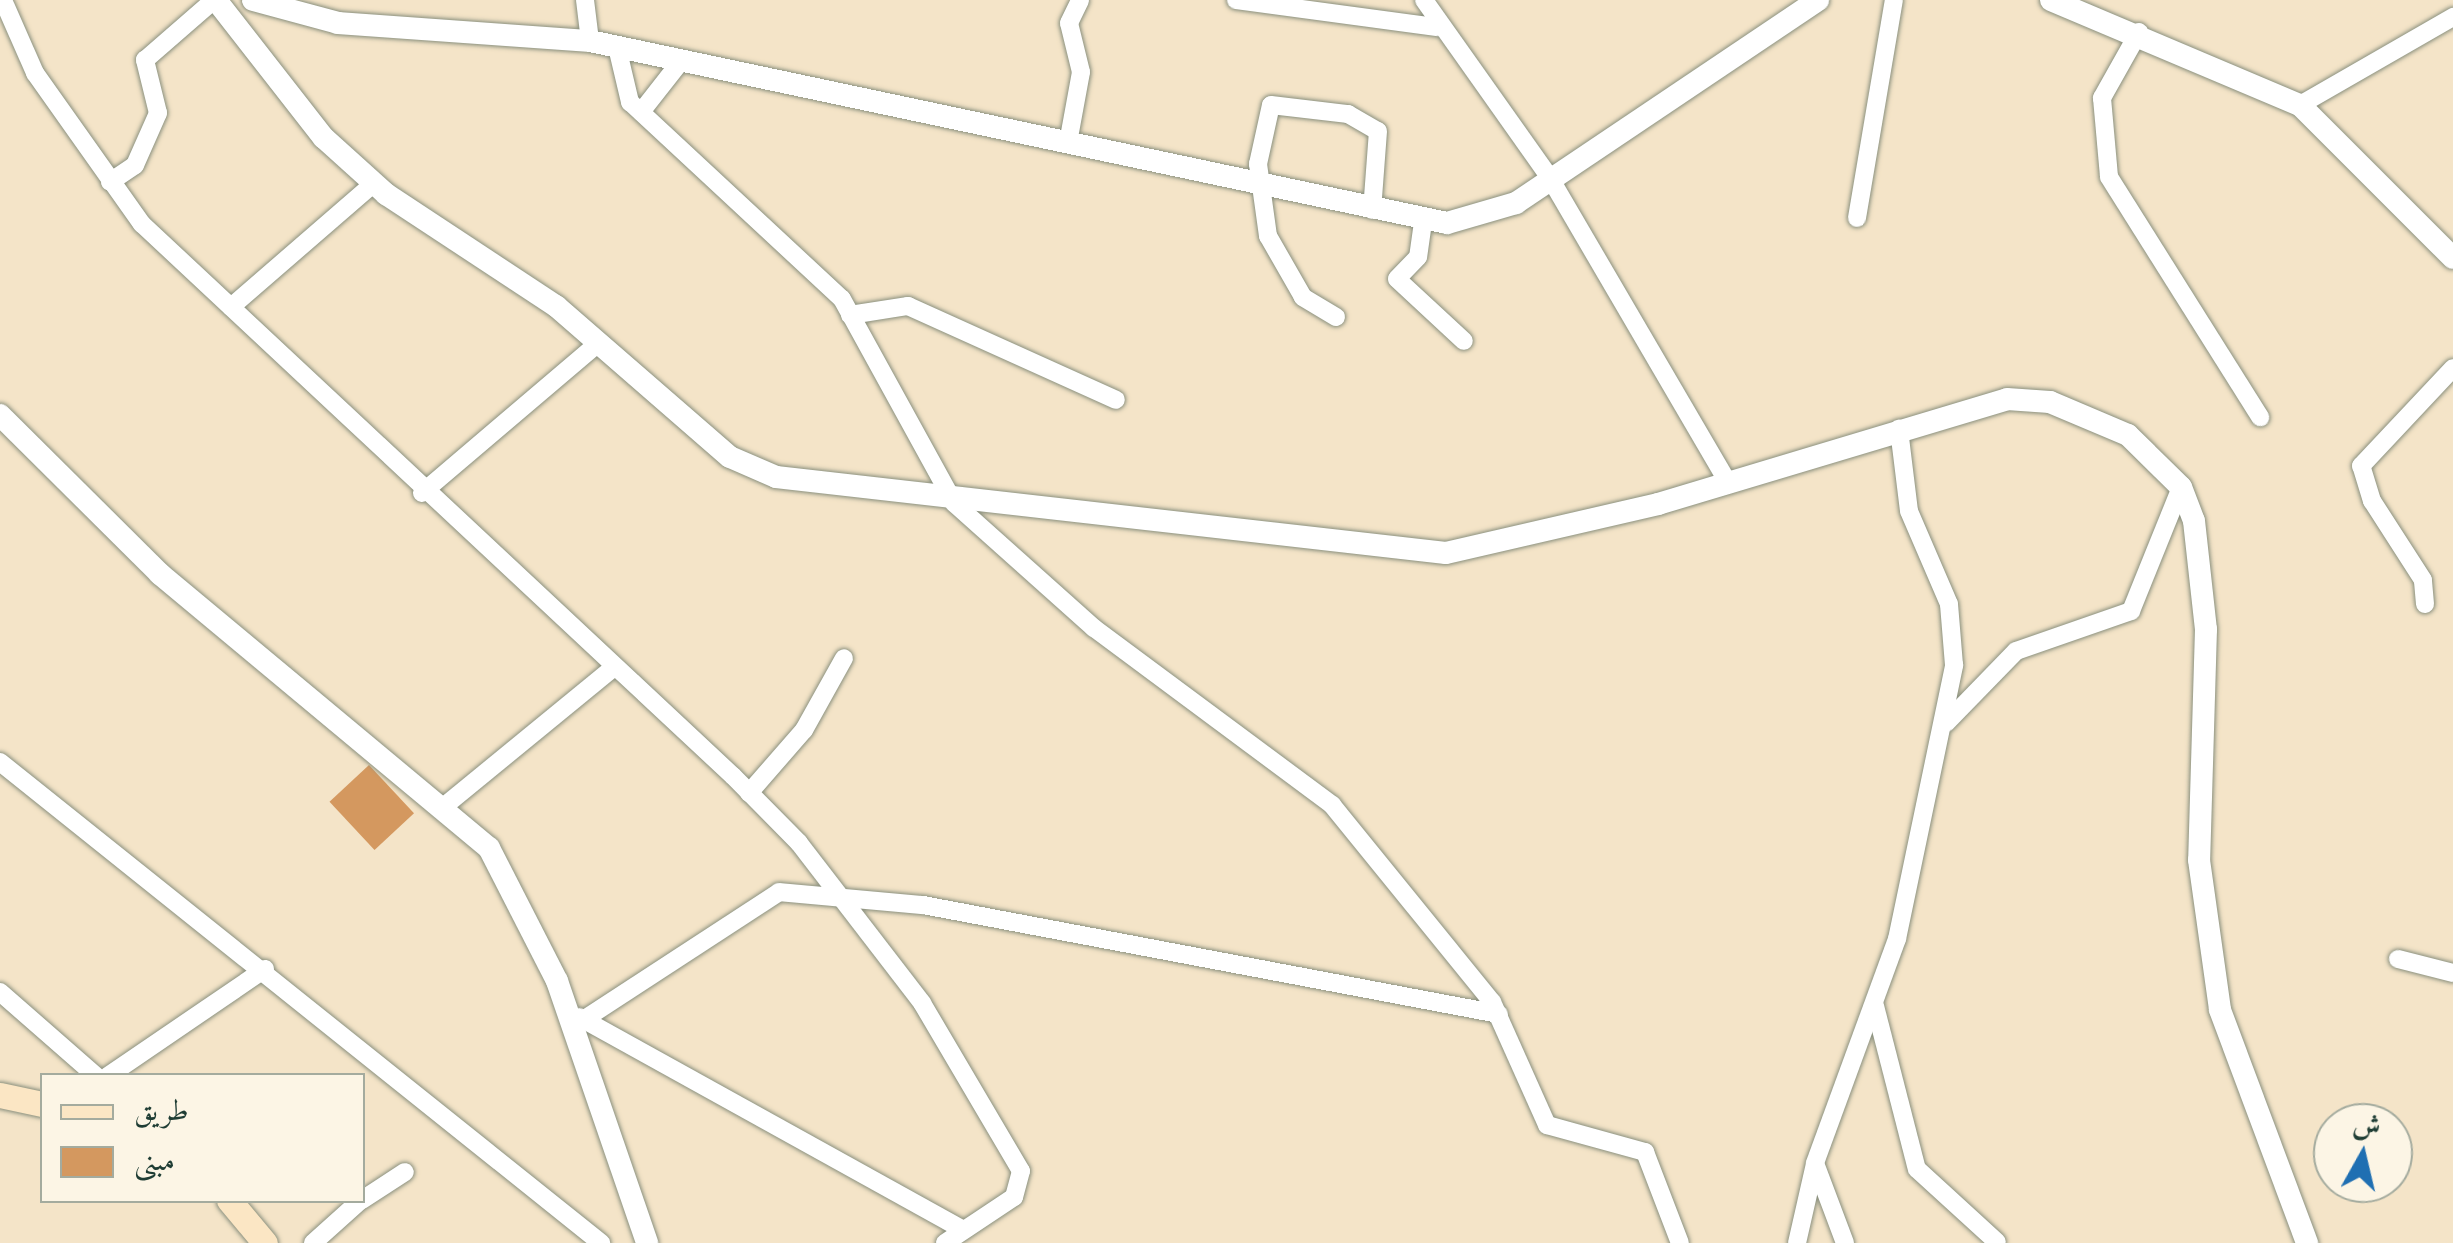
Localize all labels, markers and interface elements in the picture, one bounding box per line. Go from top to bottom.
legend [40,1073,365,1203]
text: طريق [134,1093,189,1128]
north arrow [2313,1103,2413,1203]
text: ش [2351,1107,2383,1143]
text: مبنى [134,1143,175,1178]

